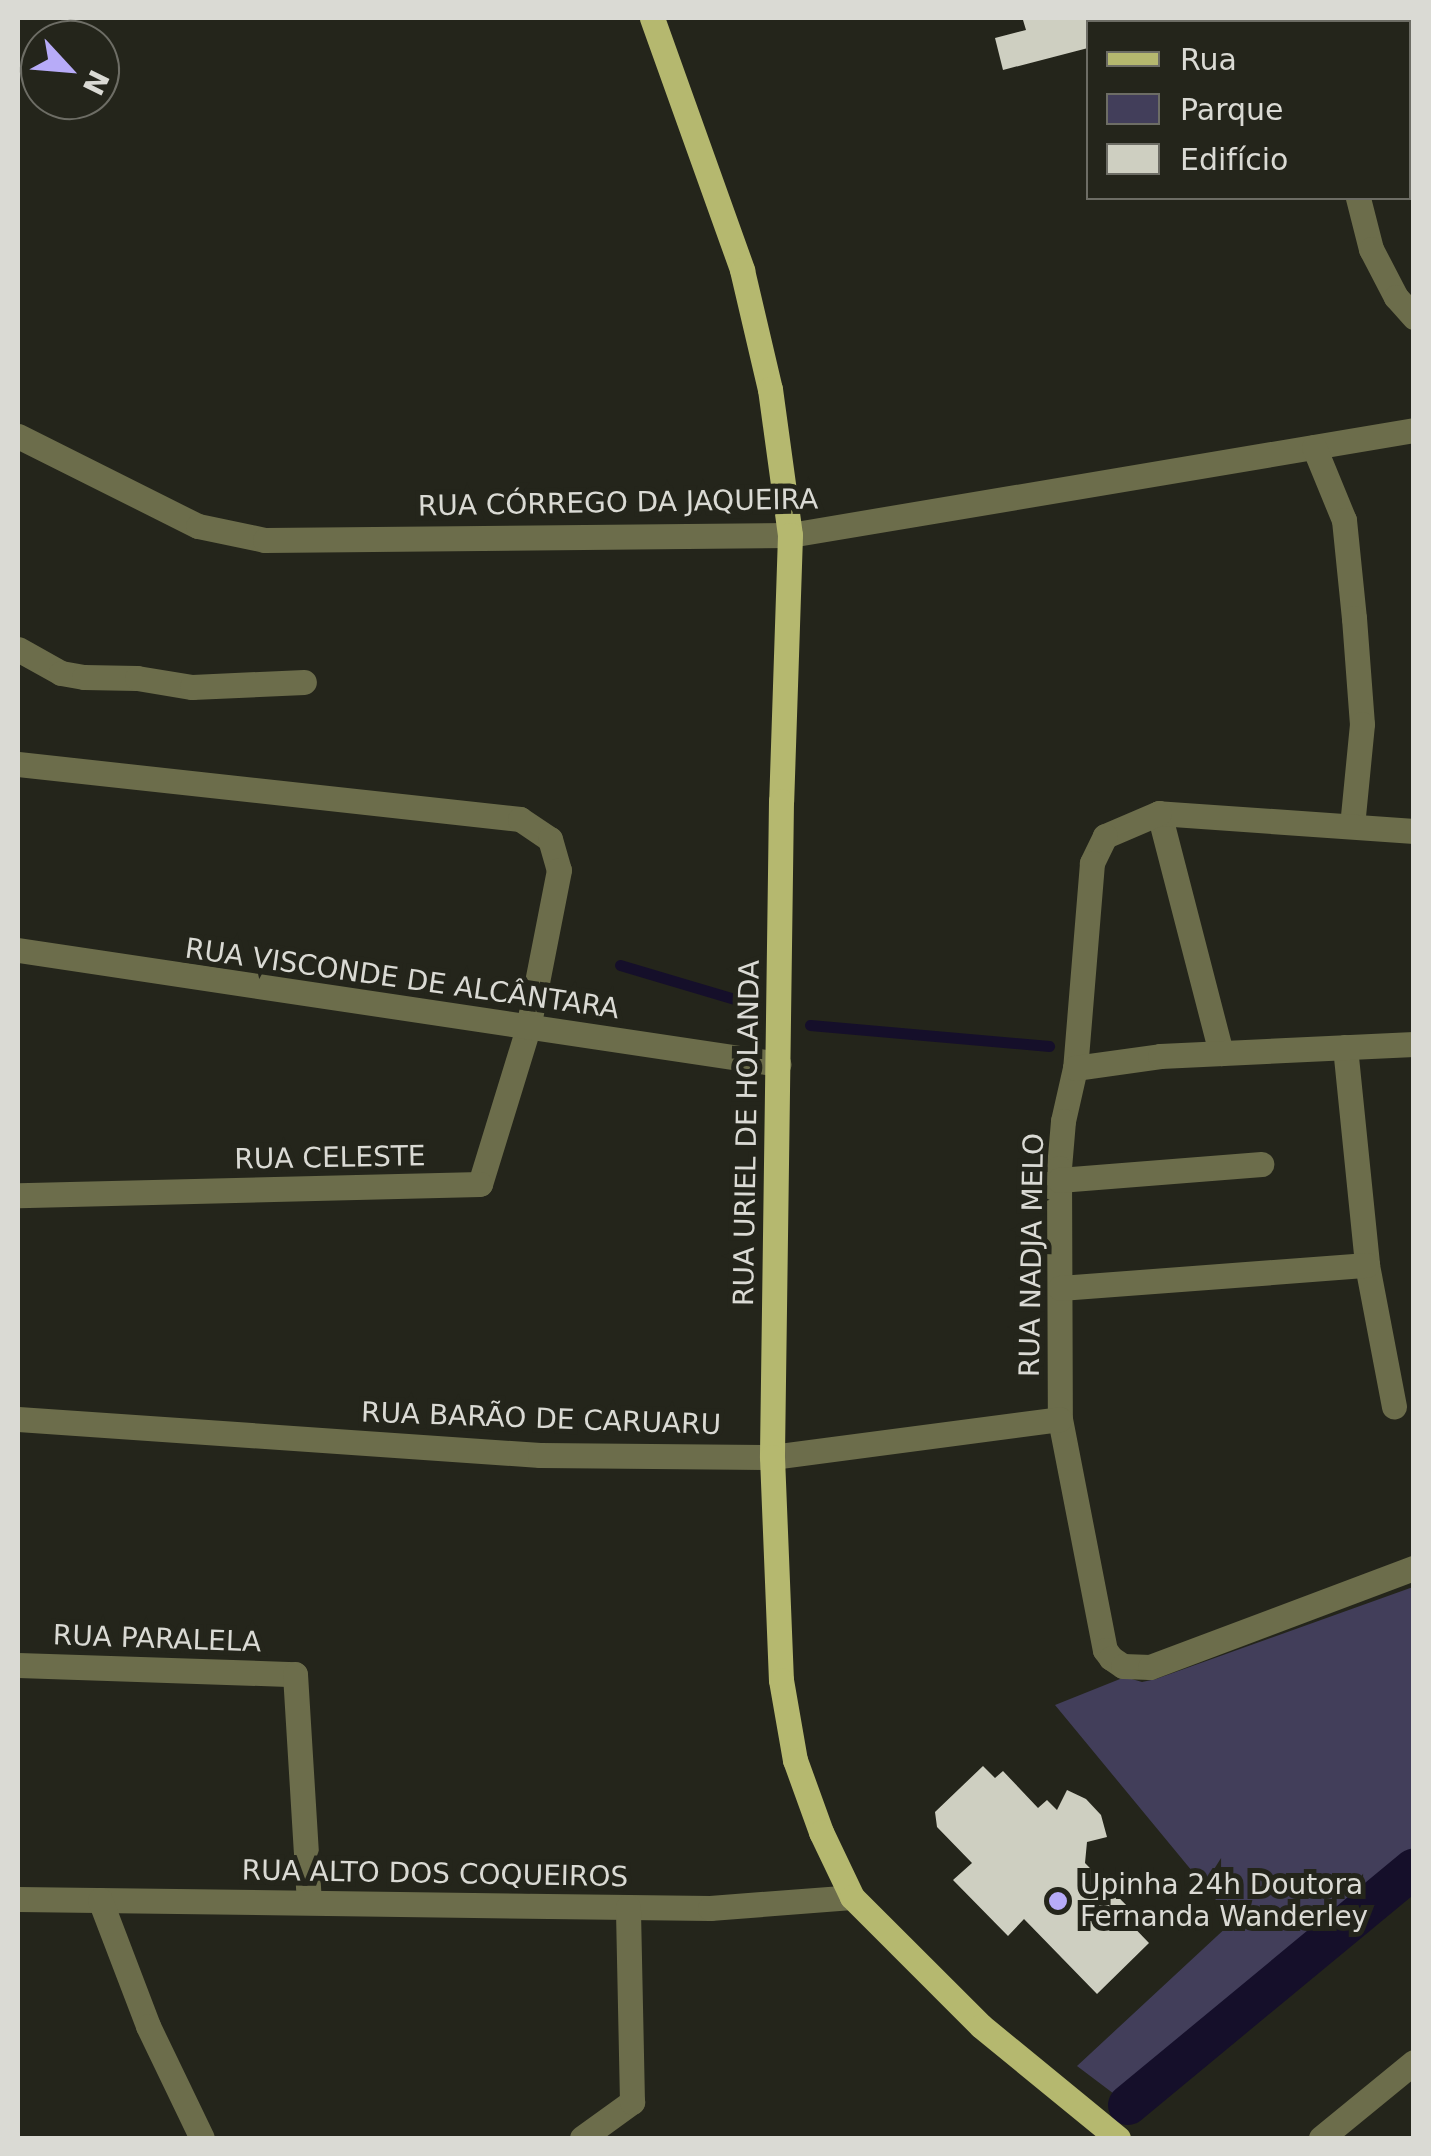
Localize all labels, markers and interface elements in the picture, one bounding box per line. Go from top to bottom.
north arrow [20,20,120,120]
legend [1086,20,1411,200]
text: Rua [1180,42,1237,77]
text: N [76,65,116,100]
text: Parque [1180,92,1283,127]
text: Edifício [1180,142,1288,177]
street label: RUA CÓRREGO DA JAQUEIRA [418,483,818,523]
street label: RUA VISCONDE DE ALCÂNTARA [183,932,621,1026]
street label: RUA URIEL DE HOLANDA [727,960,767,1306]
street label: RUA NADJA MELO [1013,1133,1051,1377]
street label: RUA CELESTE [234,1140,426,1176]
street label: RUA BARÃO DE CARUARU [360,1396,722,1442]
street label: RUA PARALELA [52,1619,262,1659]
street label: RUA ALTO DOS COQUEIROS [241,1854,629,1894]
place label: Upinha 24h Doutora Fernanda Wanderley [1080,1868,1368,1934]
marker: Upinha 24h Doutora Fernanda Wanderley [1045,1888,1071,1914]

